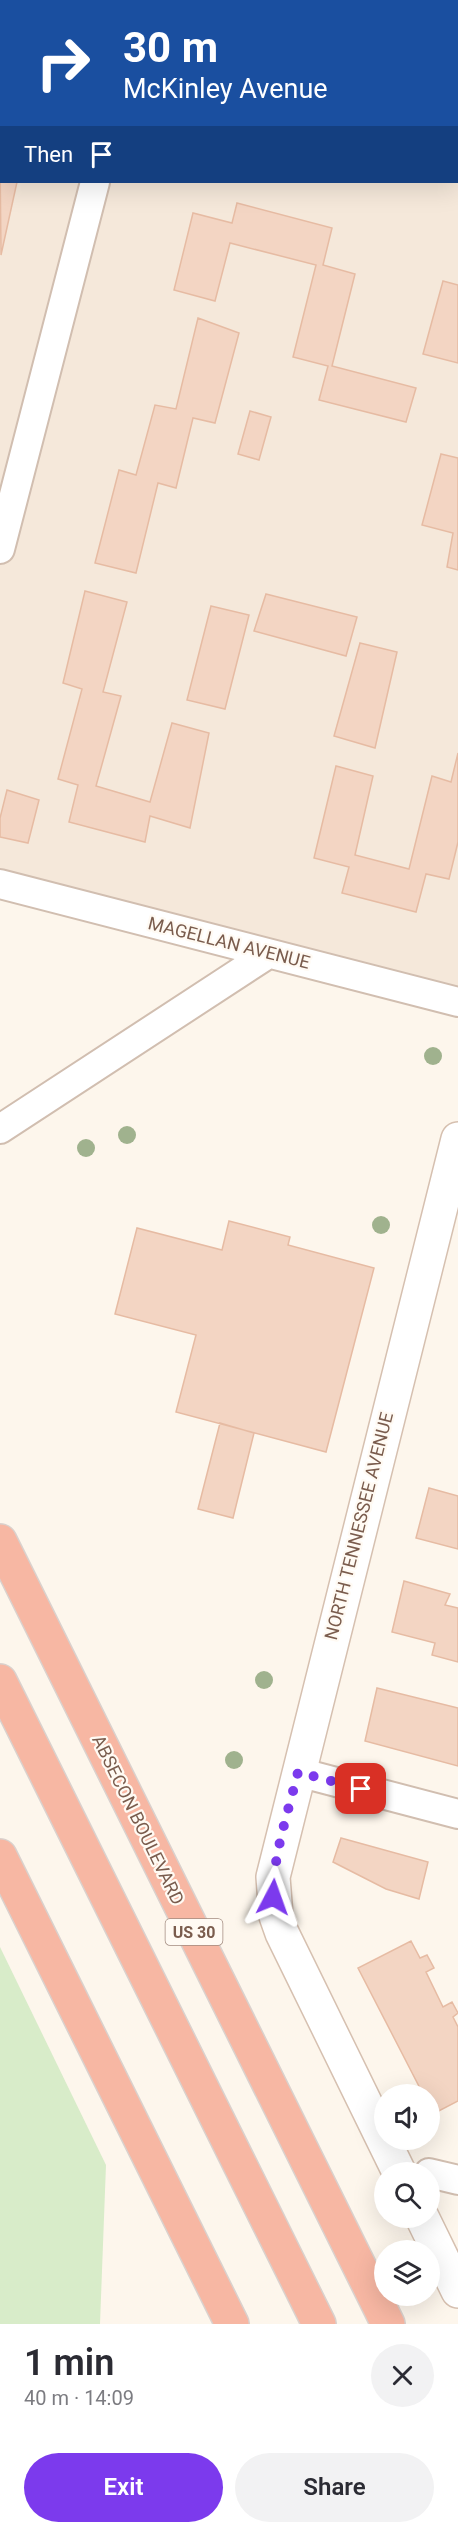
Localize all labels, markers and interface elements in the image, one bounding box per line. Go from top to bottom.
text: 30 m [123,23,218,72]
icon: right [24,24,102,102]
text: McKinley Avenue [123,73,328,105]
icon: arrive [85,138,118,171]
text: Then [24,142,73,167]
street label: MAGELLAN AVENUE [146,912,312,973]
street label: NORTH TENNESSEE AVENUE [320,1410,397,1642]
street label: ABSECON BOULEVARD [88,1732,189,1908]
pin [335,1763,386,1814]
icon: arrive [344,1772,377,1805]
position arrow [241,1865,305,1929]
road number: US 30 [166,1919,222,1945]
map controls [374,2084,440,2306]
button: sound [374,2084,440,2150]
button: search [374,2162,440,2228]
button: layers [374,2240,440,2306]
text: 1 min [24,2342,114,2384]
button: close [371,2344,434,2407]
text: 40 m · 14:09 [24,2386,134,2410]
button: Exit [24,2453,223,2522]
button: Share [235,2453,434,2522]

